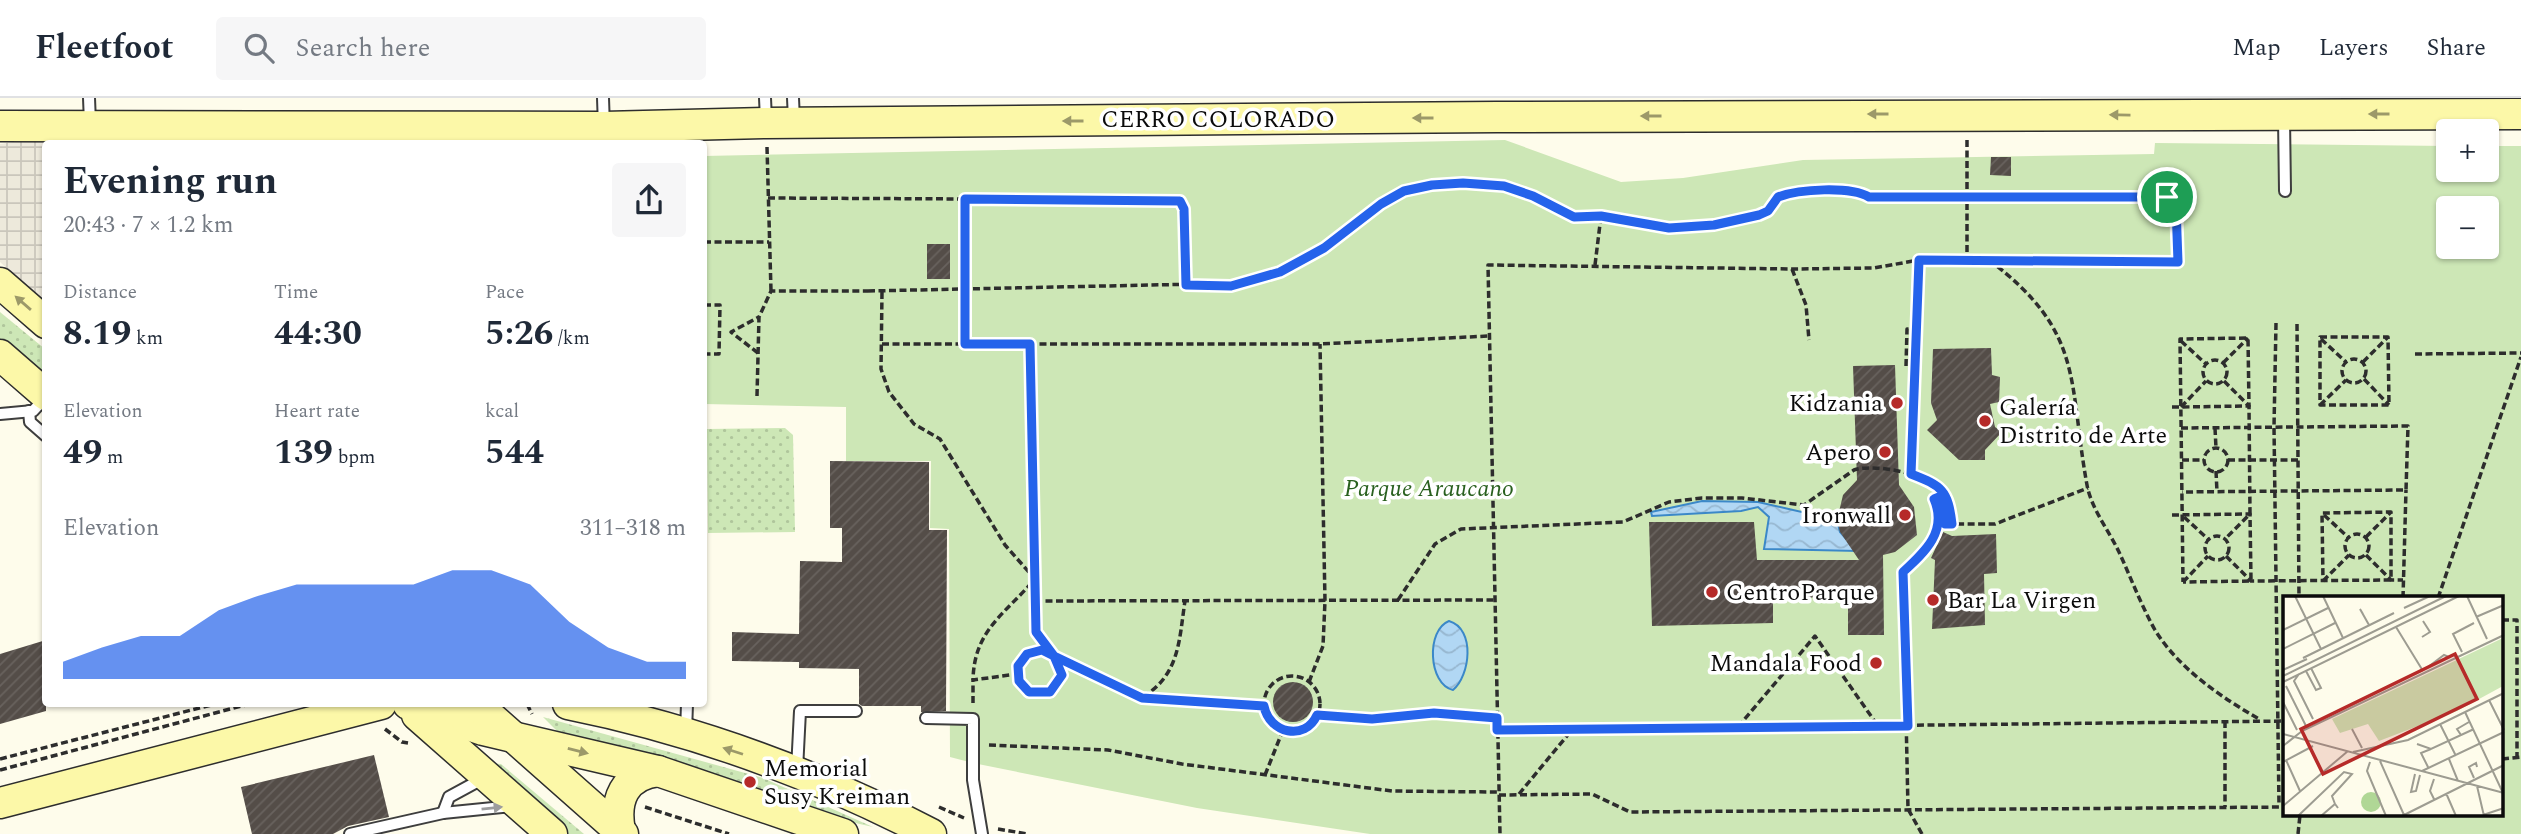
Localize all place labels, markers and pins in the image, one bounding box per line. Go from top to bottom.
pin [2137,167,2197,227]
place label: Kidzania [1789,386,1883,422]
place label: Galería Distrito de Arte [1999,390,2167,454]
marker: Kidzania [1889,395,1905,411]
marker: Galería Distrito de Arte [1977,413,1993,429]
place label: Apero [1805,435,1871,471]
marker: Apero [1877,444,1893,460]
place label: Ironwall [1802,498,1891,534]
marker: Ironwall [1897,507,1913,523]
place label: CentroParque [1726,575,1875,611]
place label: Bar La Virgen [1947,583,2096,619]
marker: CentroParque [1704,584,1720,600]
marker: Bar La Virgen [1925,592,1941,608]
place label: Mandala Food [1710,646,1862,682]
marker: Mandala Food [1868,655,1884,671]
place label: Memorial Susy Kreiman [764,751,910,815]
marker: Memorial Susy Kreiman [742,774,758,790]

